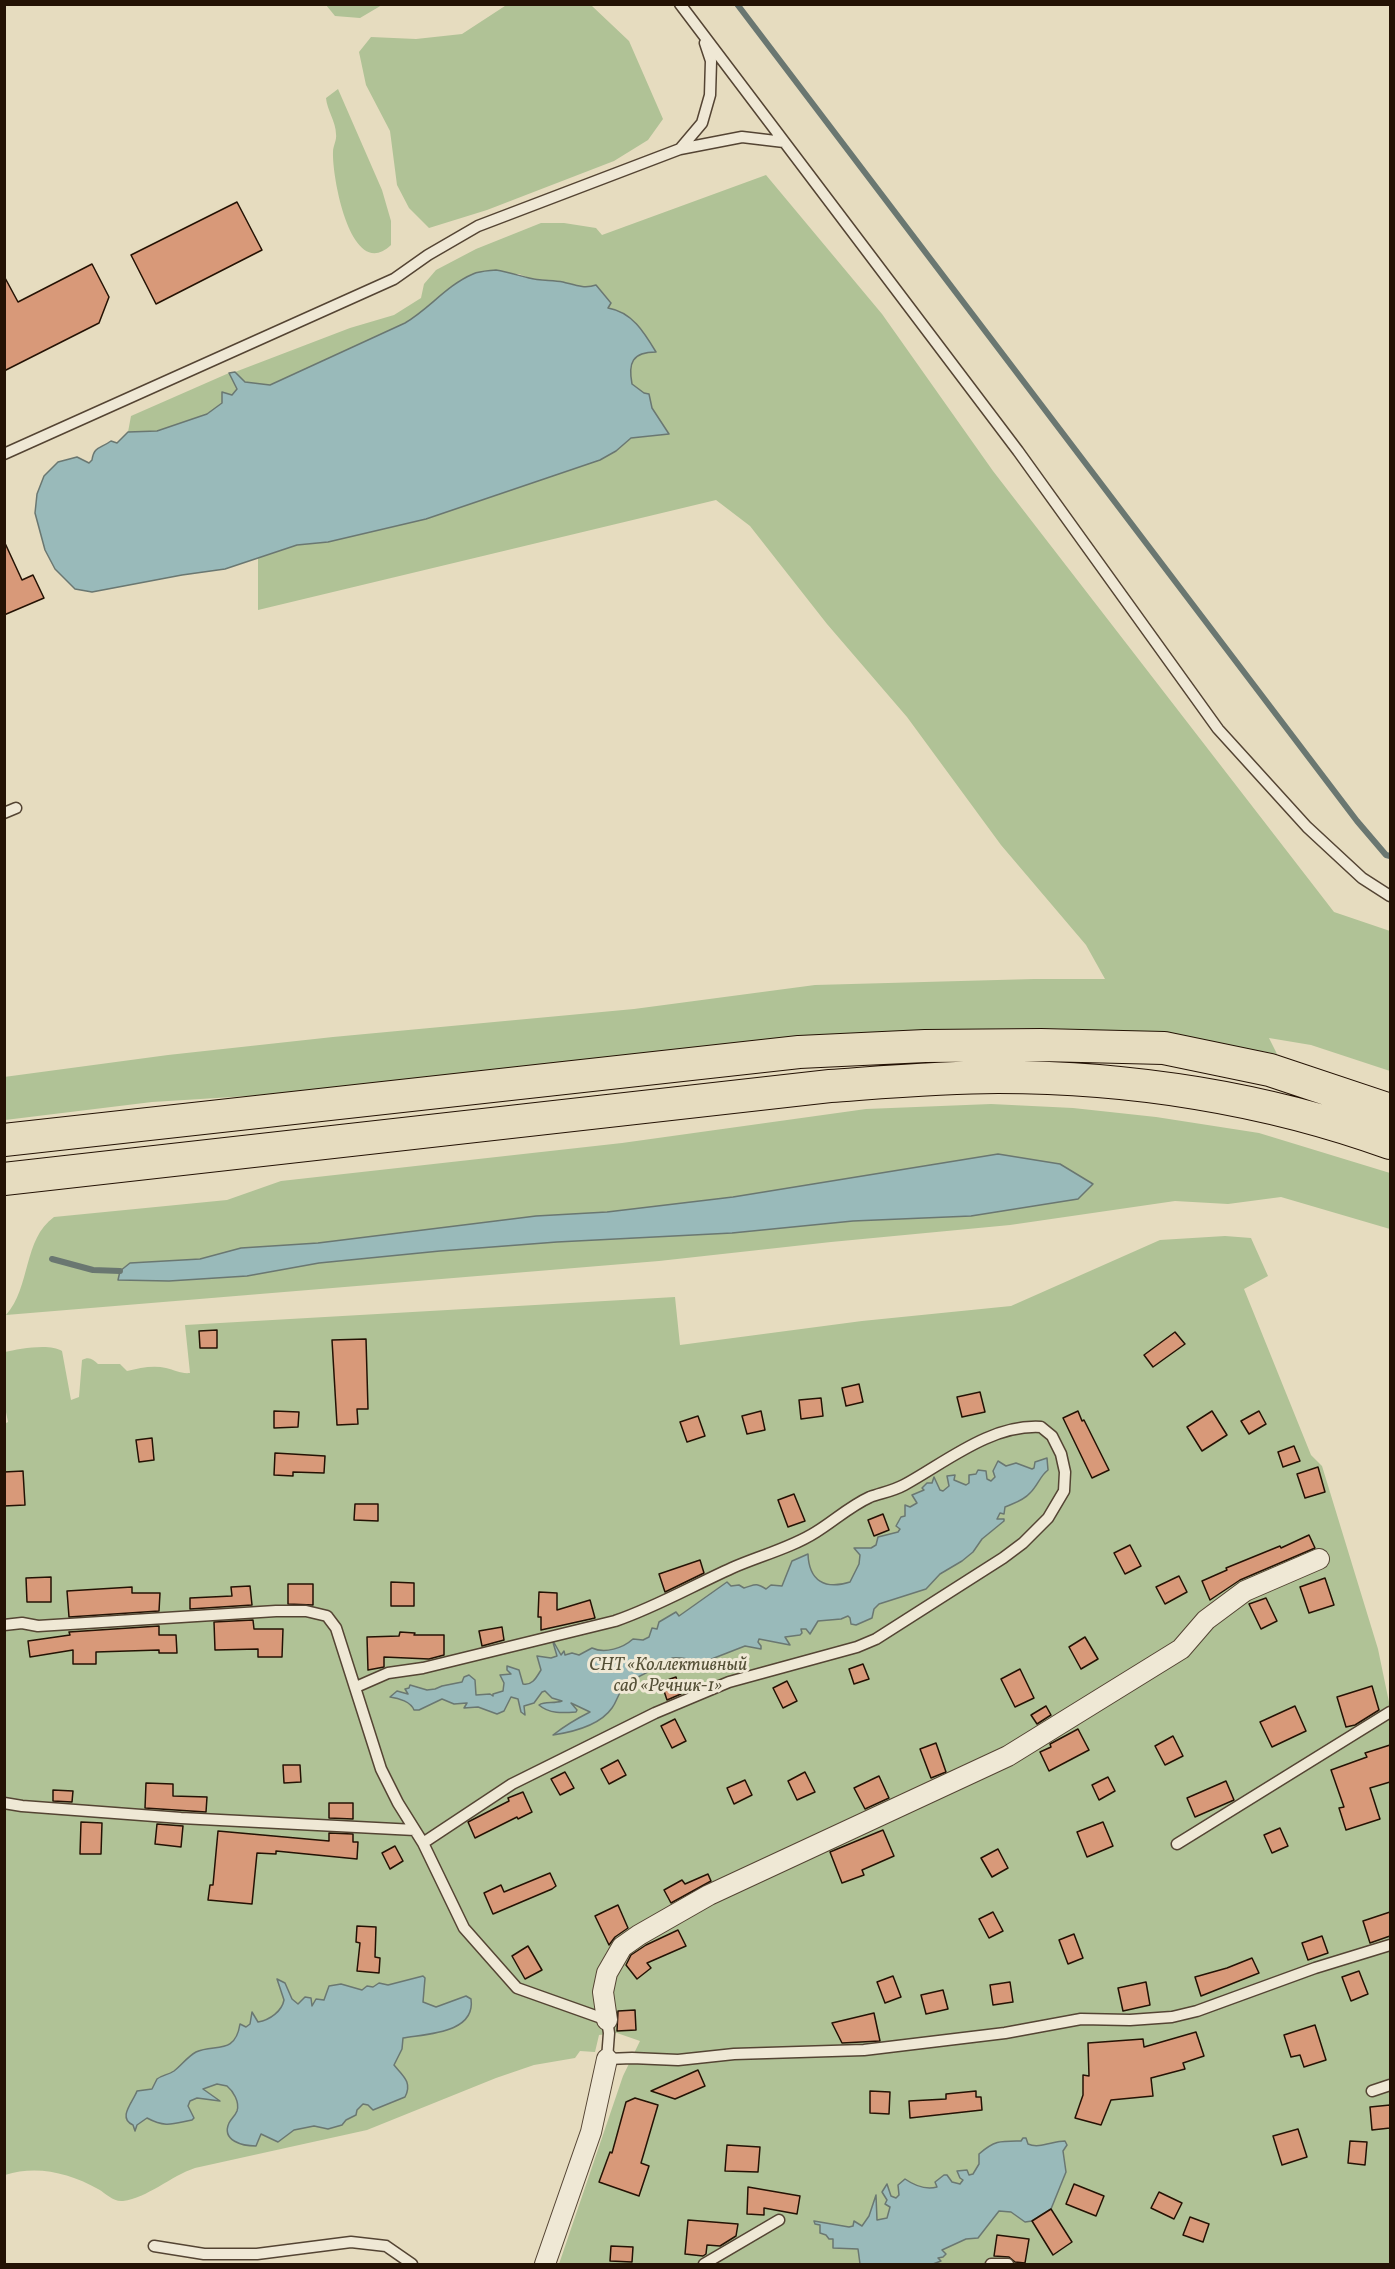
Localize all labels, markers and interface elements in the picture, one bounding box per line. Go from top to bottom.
park label: СНТ «Коллективный сад «Речник-1» [589,1656,747,1698]

